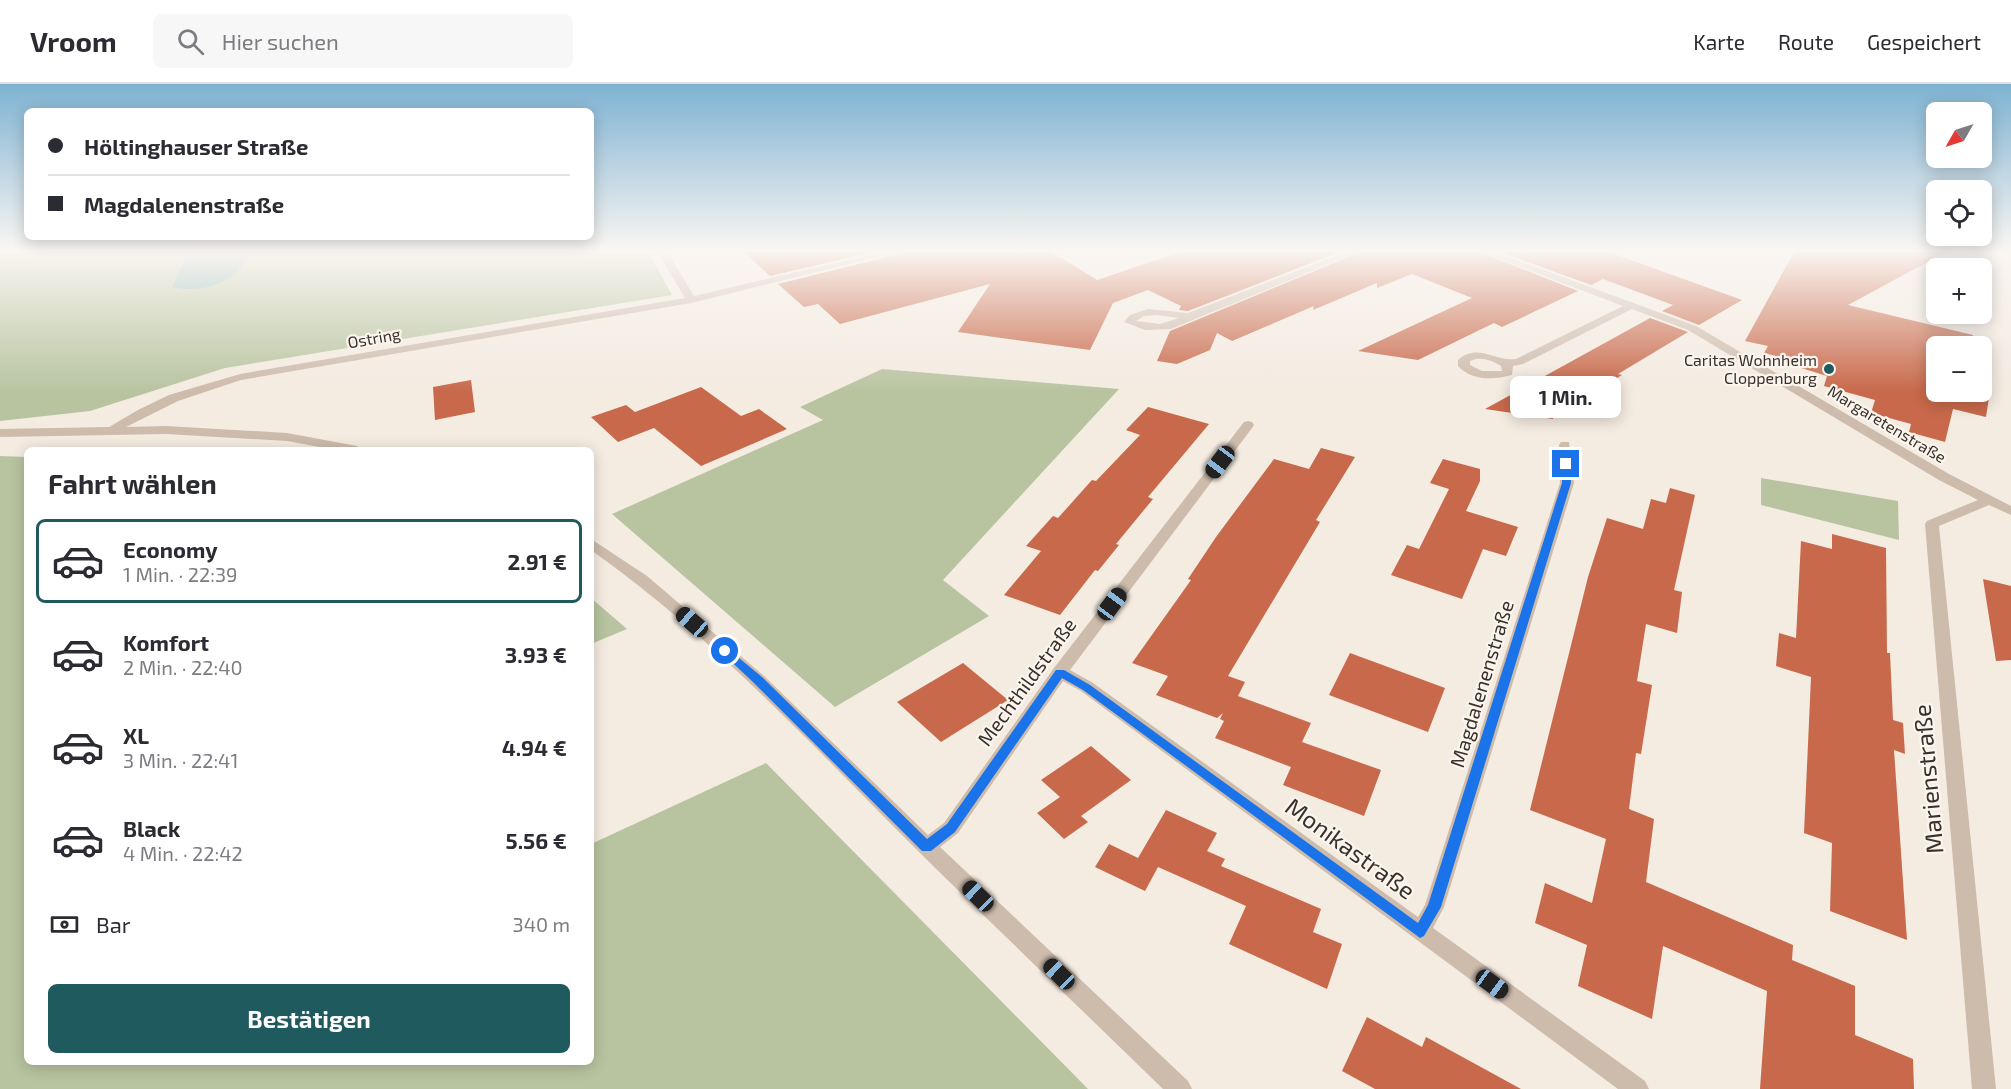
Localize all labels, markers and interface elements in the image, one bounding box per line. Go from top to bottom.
search box [153,14,573,68]
text: Vroom [30,24,117,58]
icon: search [174,25,207,58]
text: Hier suchen [222,28,339,54]
text: Karte [1693,29,1745,54]
text: Route [1778,29,1834,54]
text: Gespeichert [1867,29,1981,54]
north arrow [1926,102,1992,168]
map controls [1926,102,1992,402]
text: Höltinghauser Straße [84,133,309,159]
button: locate [1926,180,1992,246]
text: Magdalenenstraße [84,191,284,217]
button: + [1926,258,1992,324]
street label: Ostring [346,323,402,352]
button: − [1926,336,1992,402]
place label: Caritas Wohnheim Cloppenburg [1684,350,1817,387]
marker: Caritas Wohnheim Cloppenburg [1822,362,1836,376]
callout: 1 Min. [1510,377,1622,419]
street label: Margaretenstraße [1825,381,1950,466]
text: 1 Min. [1539,385,1592,409]
car [1202,442,1238,482]
route end [1552,450,1579,477]
text: Fahrt wählen [48,467,217,499]
icon: car [51,534,105,588]
text: Economy [123,536,218,562]
text: 2.91 € [507,548,567,574]
text: 1 Min. · 22:39 [123,562,238,586]
car [1094,584,1130,624]
street label: Magdalenenstraße [1444,597,1518,770]
car [673,603,711,641]
street label: Mechthildstraße [972,613,1081,750]
icon: car [51,627,105,681]
text: Komfort [123,629,209,655]
route start [711,637,738,664]
text: 3.93 € [505,641,567,667]
text: 2 Min. · 22:40 [123,655,243,679]
street label: Marienstraße [1907,703,1948,855]
icon: car [51,720,105,774]
text: XL [123,722,149,748]
text: 4.94 € [502,734,567,760]
text: 3 Min. · 22:41 [123,748,238,772]
street label: Monikastraße [1280,791,1421,905]
icon: car [51,813,105,867]
text: Black [123,815,180,841]
text: 5.56 € [505,827,567,853]
text: 4 Min. · 22:42 [123,841,243,865]
car [959,877,997,915]
icon: cash [48,908,81,941]
text: Bar [96,911,131,937]
text: 340 m [513,912,570,936]
car [1040,955,1078,993]
car [1472,966,1512,1002]
button: Bestätigen [48,984,570,1053]

